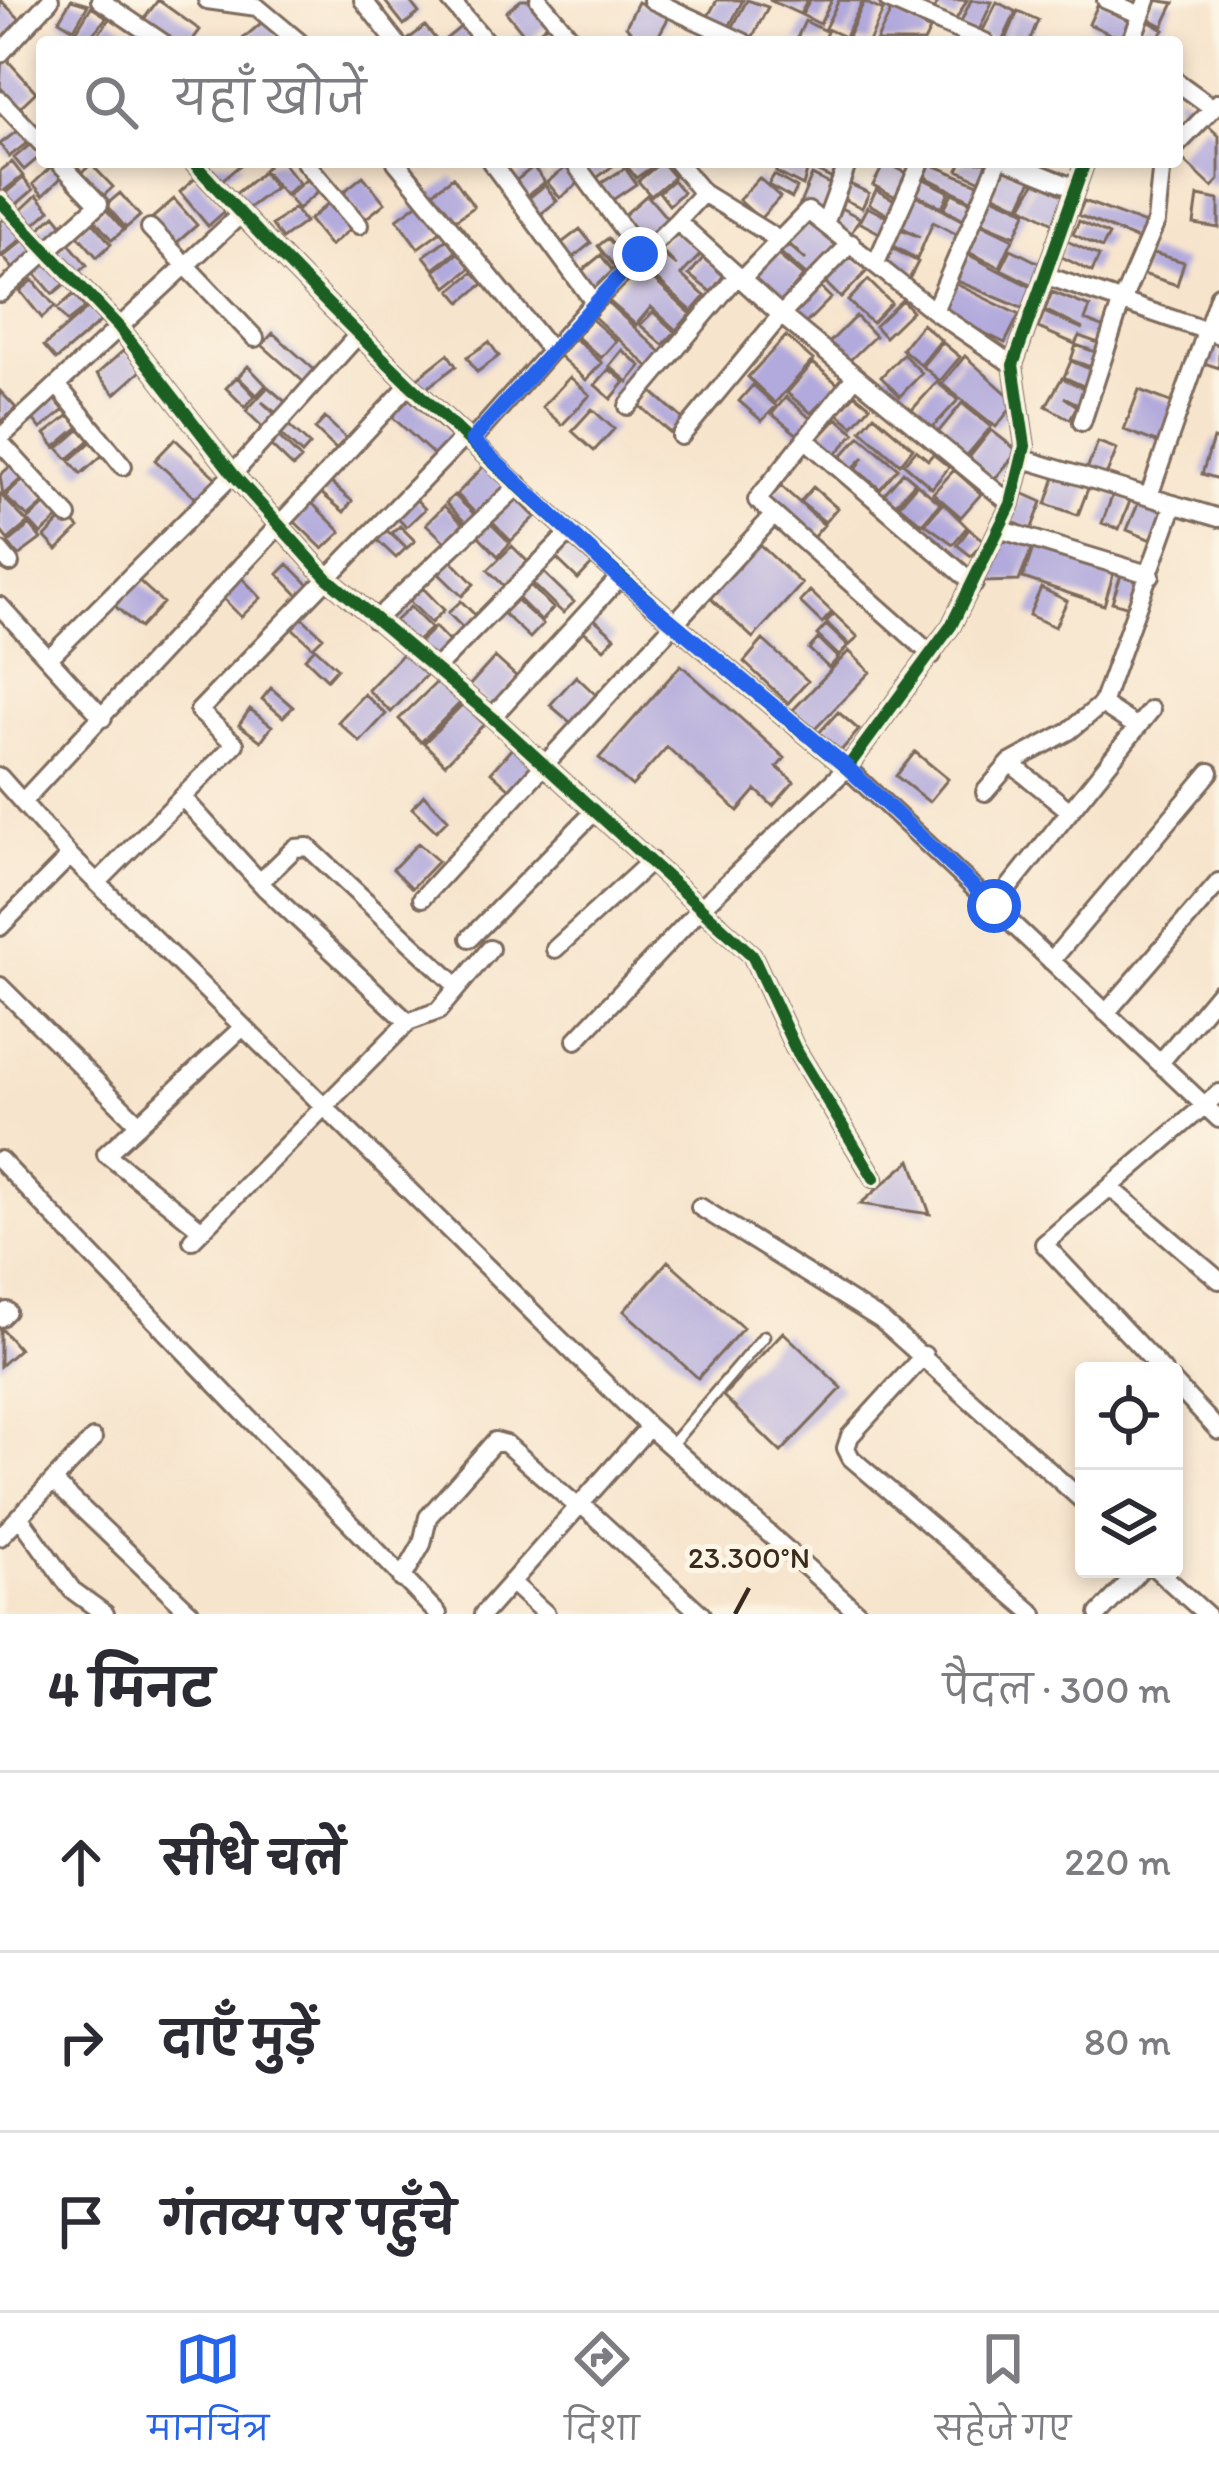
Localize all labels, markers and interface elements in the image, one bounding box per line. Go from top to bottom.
search box [36,36,1183,168]
icon: search [78,69,144,135]
text: यहाँ खोजें [174,71,366,125]
route end [613,227,667,281]
route start [967,879,1021,933]
map controls [1075,1362,1183,1578]
button: locate [1075,1362,1183,1470]
button: layers [1075,1470,1183,1578]
text: 23.300°N [688,1539,810,1576]
text: 4 मिनट [48,1658,214,1719]
text: पैदल · 300 m [943,1666,1171,1713]
icon: ahead [48,1829,114,1895]
text: सीधे चलें [162,1831,345,1885]
text: 220 m [1064,1838,1171,1885]
icon: right [48,2009,114,2075]
text: दाएँ मुड़ें [162,2011,317,2065]
text: 80 m [1084,2018,1171,2065]
icon: arrive [48,2189,114,2255]
text: गंतव्य पर पहुँचे [162,2191,456,2245]
tab: मानचित्र [148,2326,269,2465]
tab: दिशा [565,2326,639,2465]
tab: सहेजे गए [935,2326,1071,2465]

